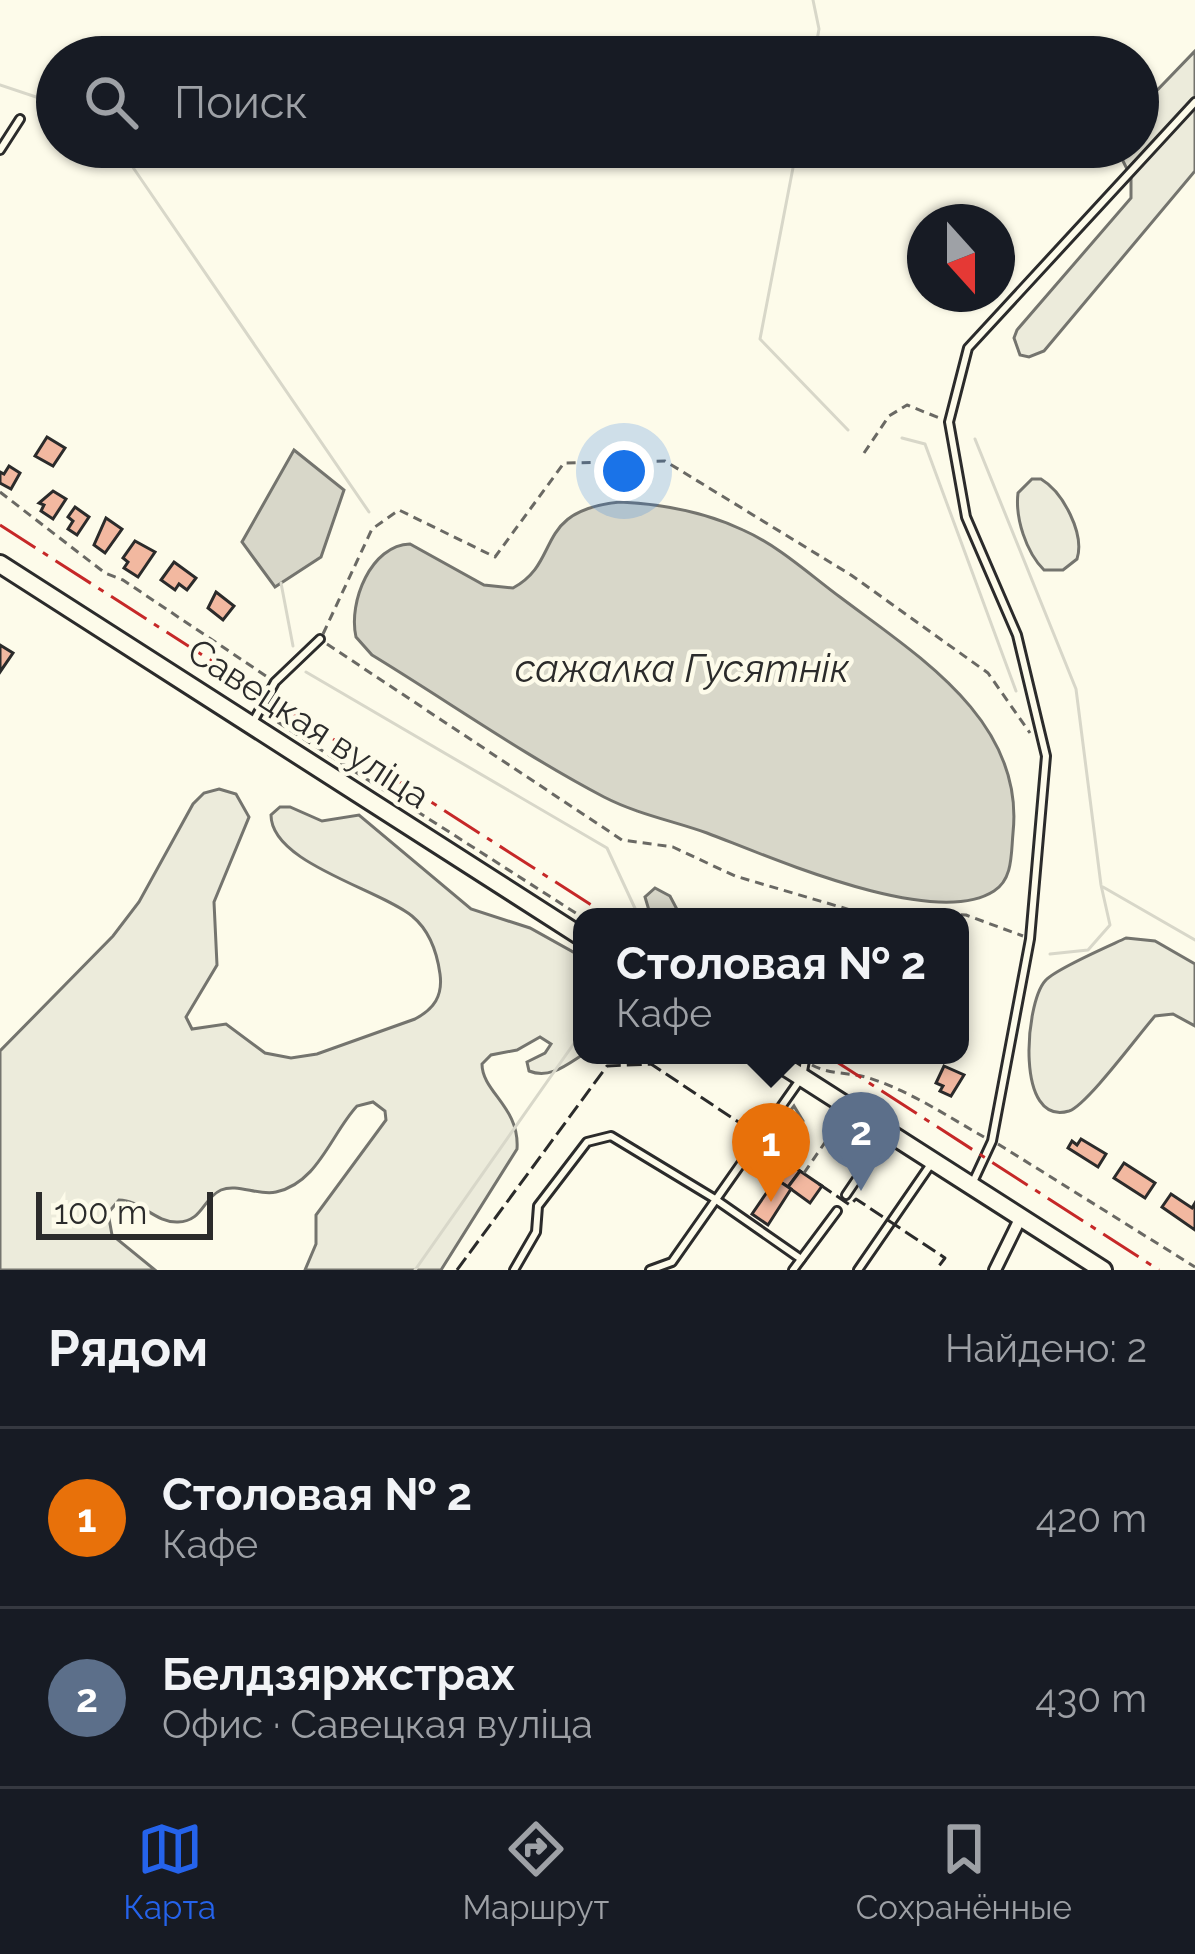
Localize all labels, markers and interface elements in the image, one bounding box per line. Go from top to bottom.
search box [36,36,1159,168]
icon: search [78,69,144,135]
text: Поиск [174,76,308,129]
north arrow [907,204,1015,312]
your location [594,441,654,501]
street label: Савецкая вуліца [180,629,438,817]
water label: сажалка Гусятнік [515,645,850,691]
popup [573,908,969,1064]
text: Столовая № 2 [616,937,926,990]
text: Кафе [616,990,712,1036]
pin: 2 [822,1092,900,1191]
pin: 1 [732,1103,810,1202]
scale bar [36,1186,213,1239]
text: 100 m [54,1193,147,1232]
text: Рядом [48,1318,208,1378]
text: Найдено: 2 [945,1325,1147,1371]
text: Столовая № 2 [162,1468,472,1521]
text: 1 [77,1495,97,1541]
text: 420 m [1036,1495,1147,1541]
text: Кафе [162,1521,258,1567]
text: Белдзяржстрах [162,1648,515,1701]
text: 2 [76,1675,98,1721]
text: 430 m [1035,1675,1147,1721]
text: Офис · Савецкая вуліца [162,1701,593,1747]
tab: Карта [123,1816,216,1927]
tab: Маршрут [462,1816,609,1927]
tab: Сохранённые [856,1816,1072,1927]

